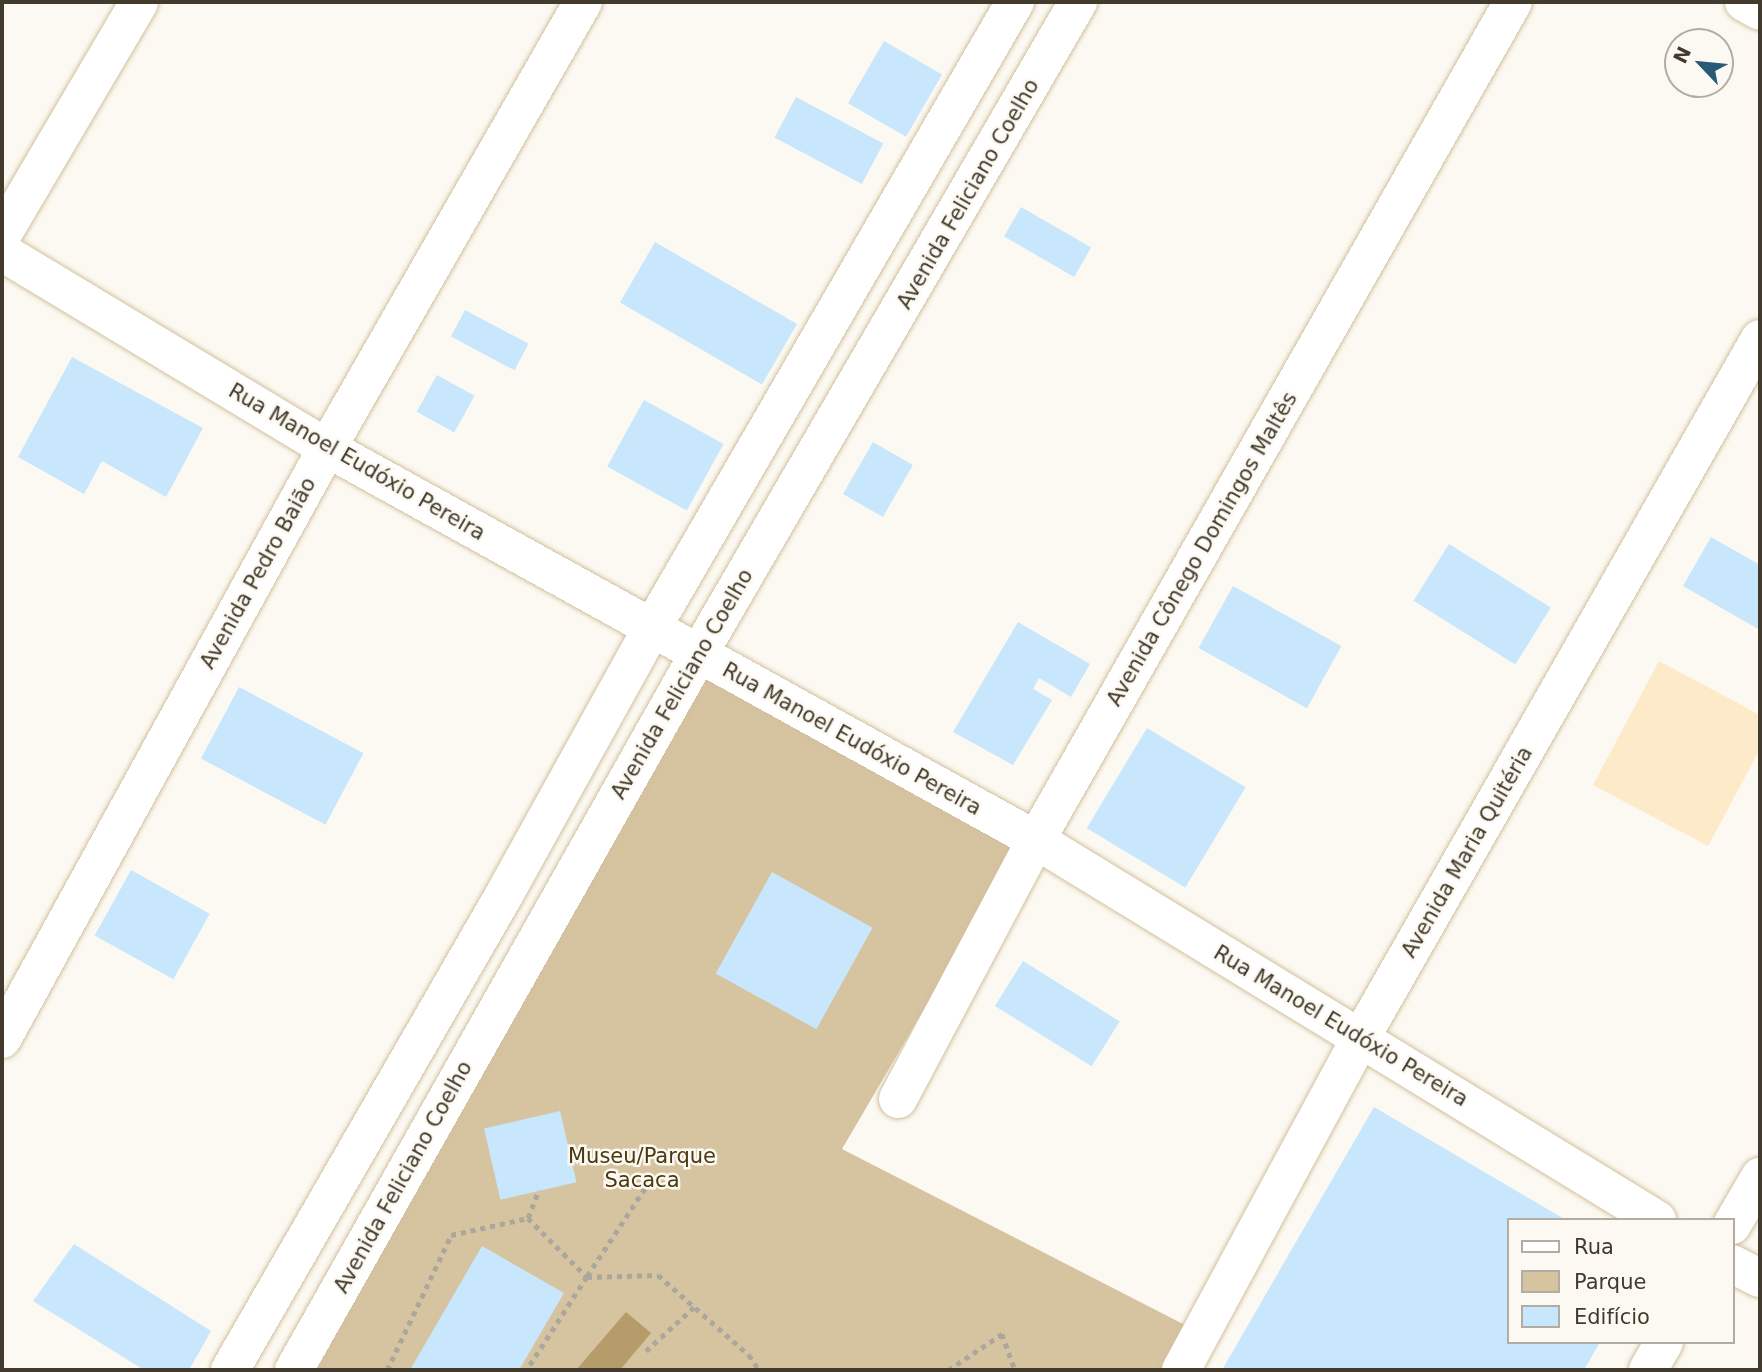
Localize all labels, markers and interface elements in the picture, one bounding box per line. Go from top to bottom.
north arrow [1664,28,1734,98]
text: N [1669,43,1695,67]
street label: Avenida Feliciano Coelho [892,74,1044,314]
street label: Rua Manoel Eudóxio Pereira [224,378,490,546]
street label: Avenida Cônego Domingos Maltês [1101,387,1303,711]
street label: Avenida Pedro Baião [195,473,321,673]
street label: Avenida Feliciano Coelho [606,564,758,804]
street label: Rua Manoel Eudóxio Pereira [718,657,986,821]
street label: Avenida Maria Quitéria [1396,742,1538,962]
street label: Rua Manoel Eudóxio Pereira [1209,940,1473,1112]
street label: Avenida Feliciano Coelho [329,1057,477,1297]
park label: Museu/Parque Sacaca [568,1143,716,1193]
legend [1506,1218,1734,1344]
text: Rua [1574,1235,1614,1259]
text: Parque [1574,1270,1646,1294]
text: Edifício [1574,1305,1650,1329]

